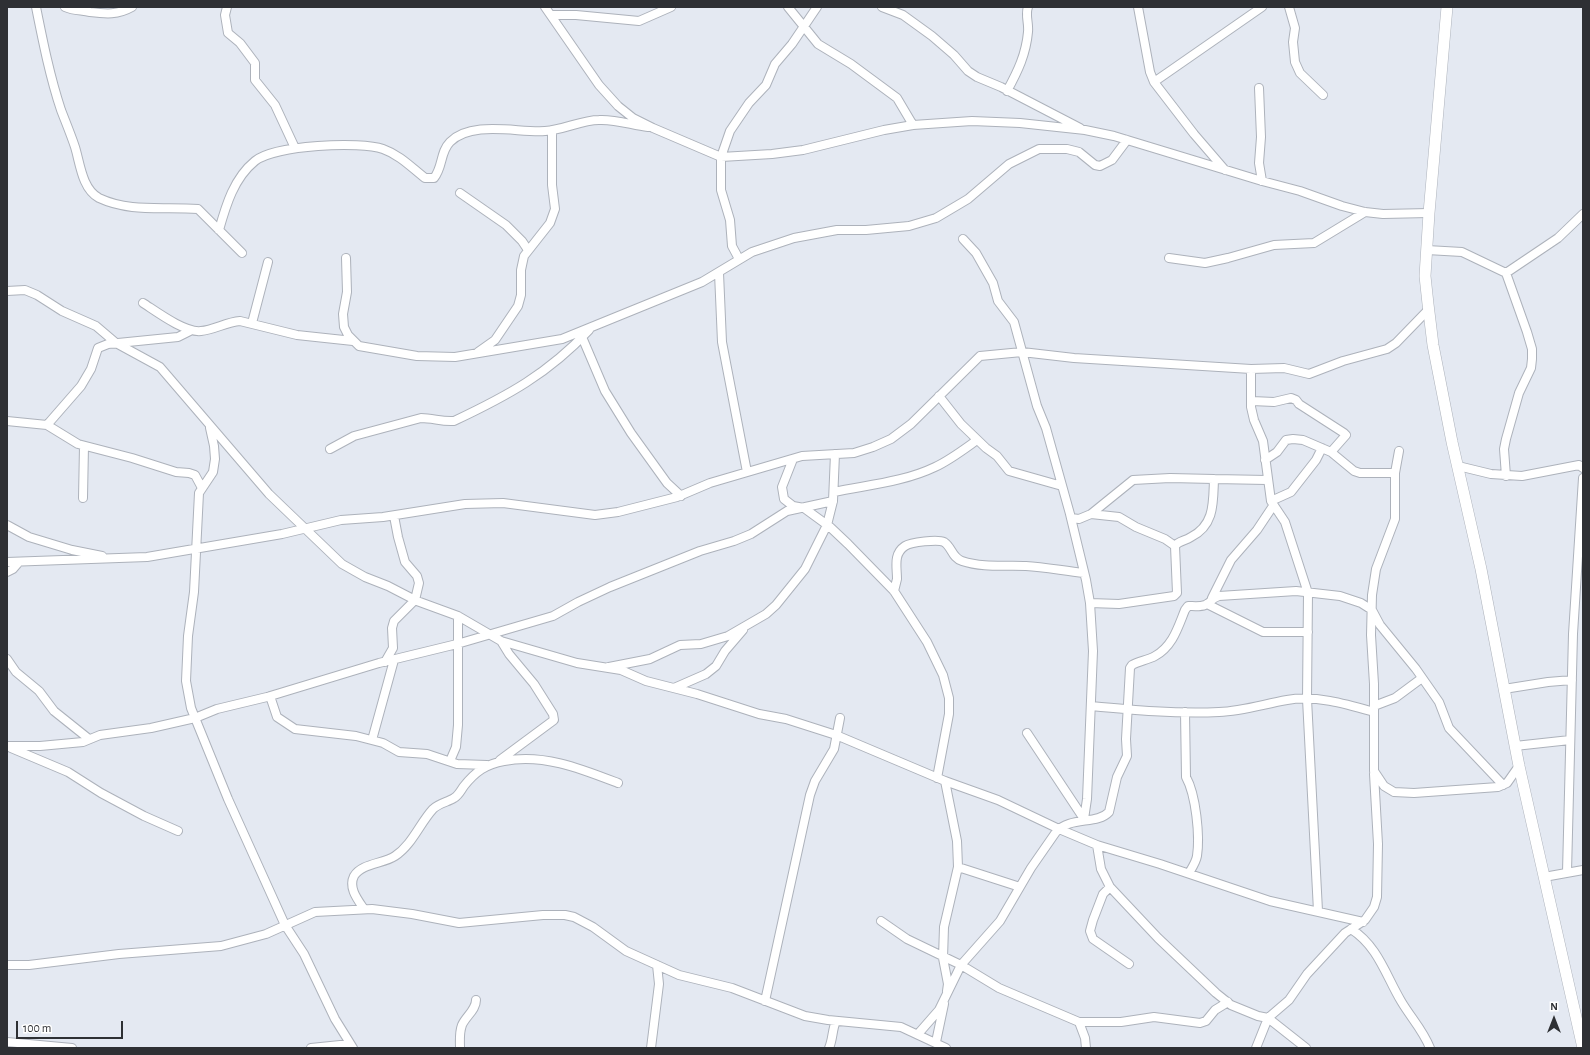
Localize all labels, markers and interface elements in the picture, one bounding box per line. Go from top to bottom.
north arrow [1534,999,1574,1039]
text: N [1550,1001,1558,1012]
scale bar [18,1013,125,1039]
text: 100 m [23,1022,51,1034]

